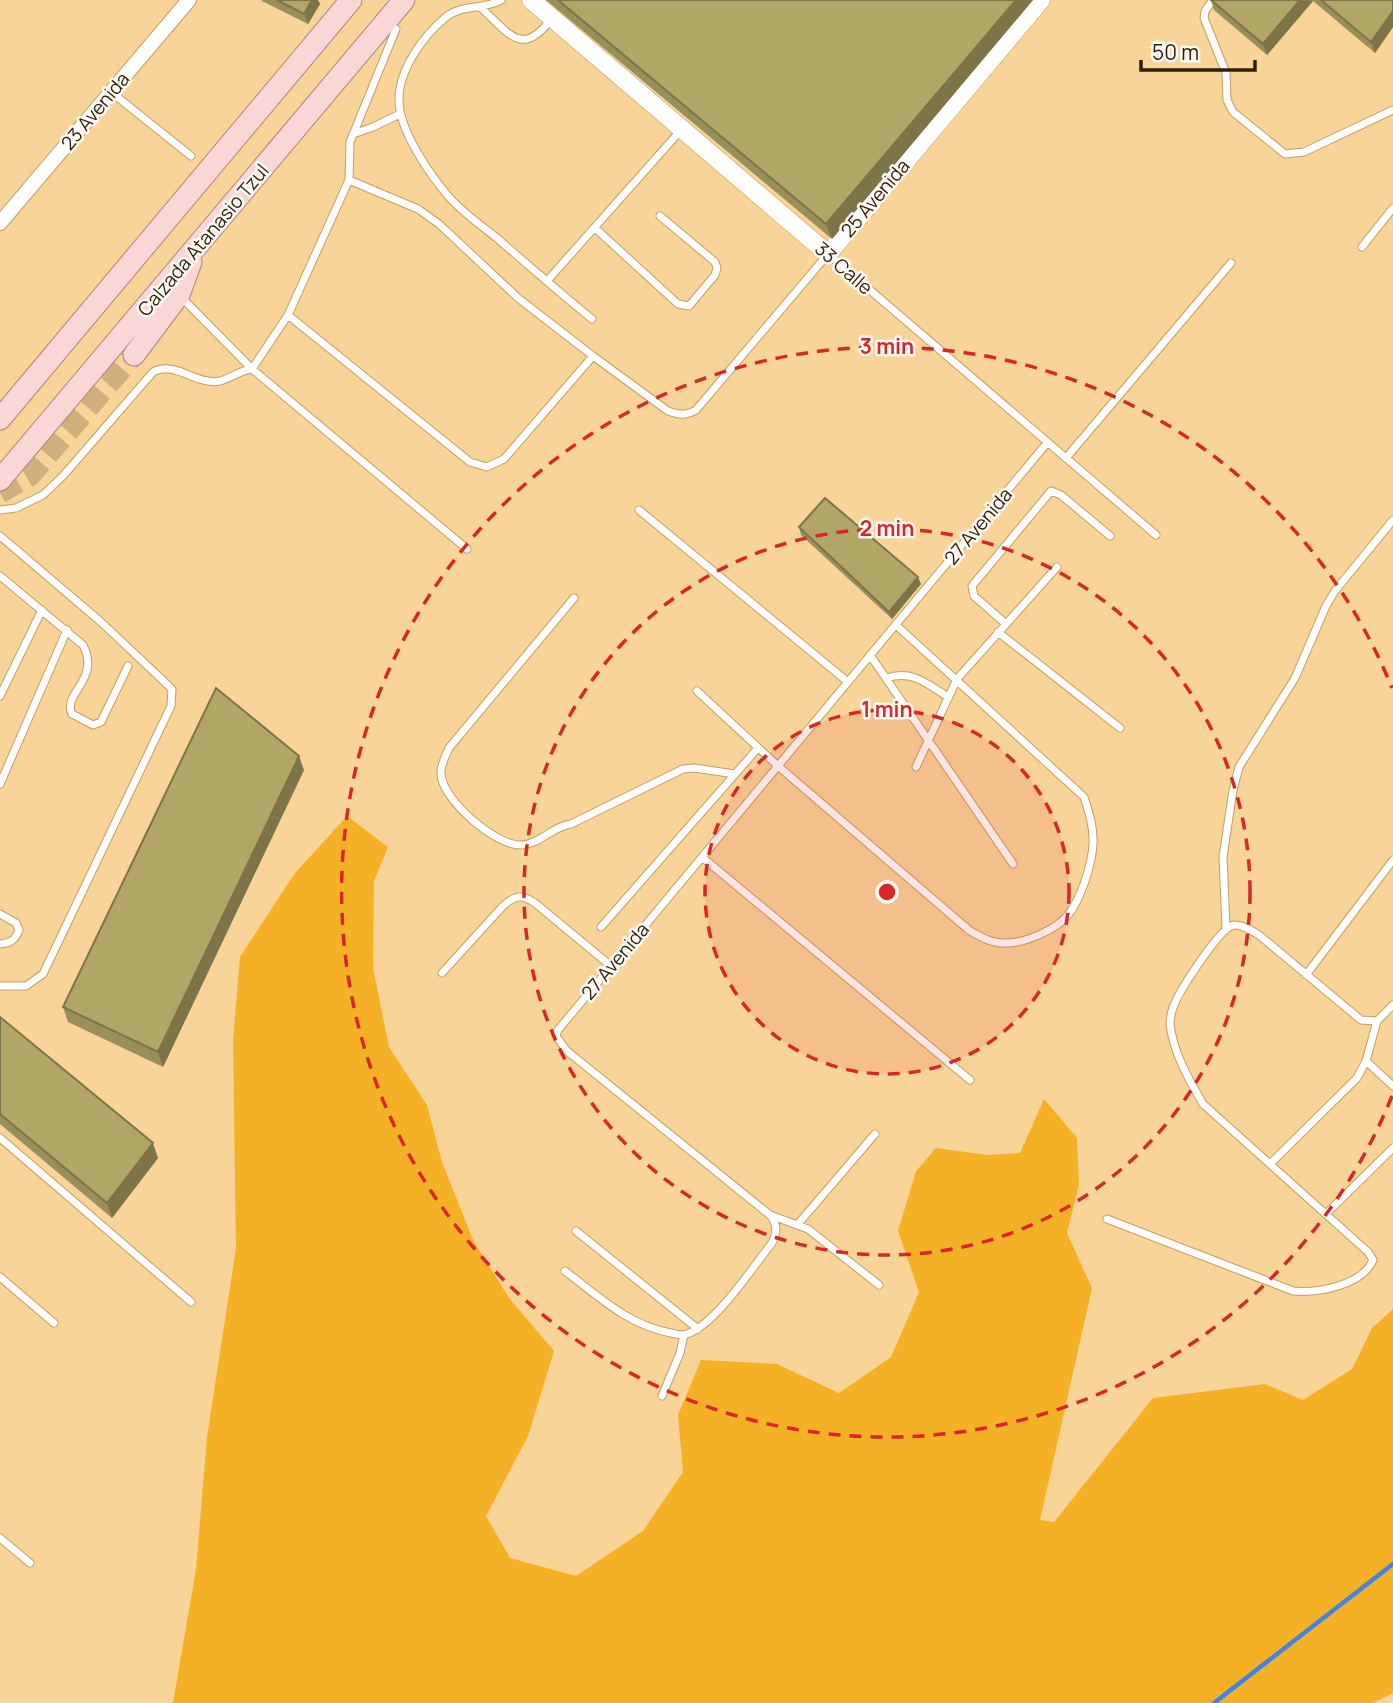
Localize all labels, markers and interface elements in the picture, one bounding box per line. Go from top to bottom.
scale bar [1141,28,1255,72]
text: 50 m [1152,38,1199,66]
street label: 23 Avenida [55,67,135,155]
street label: 25 Avenida [835,153,915,243]
street label: Calzada Atanasio Tzul [132,158,274,322]
street label: 33 Calle [809,236,879,300]
text: 3 min [860,332,914,360]
street label: 27 Avenida [938,482,1018,570]
text: 2 min [860,514,914,542]
text: 1 min [861,695,913,723]
centre of rings [875,880,899,904]
street label: 27 Avenida [575,917,655,1005]

